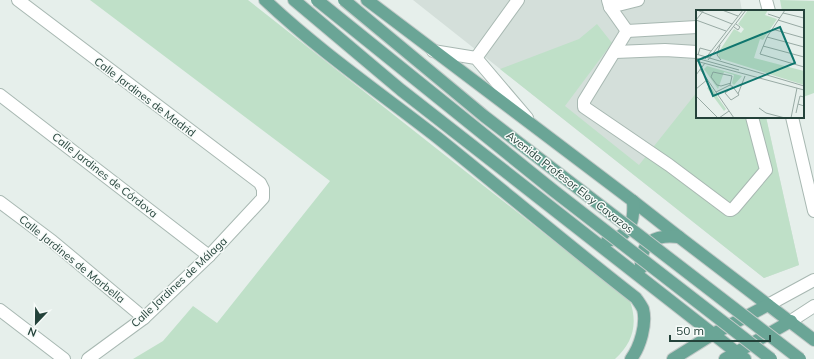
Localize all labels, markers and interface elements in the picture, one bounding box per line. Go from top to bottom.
inset map [696,10,804,118]
street label: Calle Jardines de Madrid [91,54,199,140]
street label: Avenida Profesor Eloy Cavazos [504,128,636,236]
street label: Calle Jardines de Córdova [49,129,161,221]
street label: Calle Jardines de Marbella [16,212,128,306]
street label: Calle Jardines de Málaga [128,234,230,330]
north arrow [16,303,56,343]
scale bar [670,317,770,343]
text: 50 m [676,323,704,338]
text: N [26,324,39,340]

